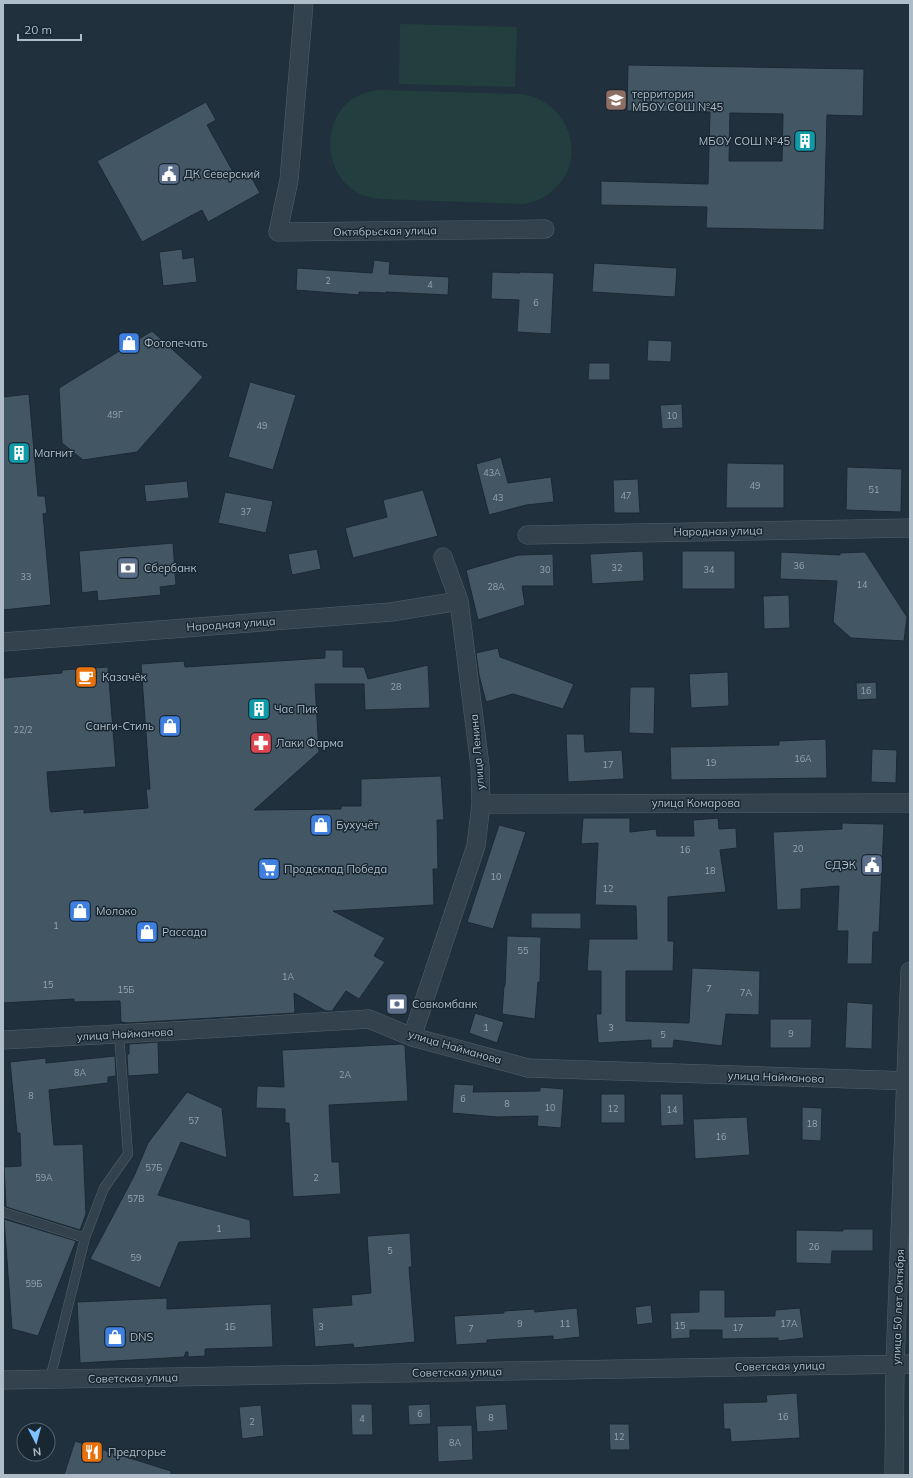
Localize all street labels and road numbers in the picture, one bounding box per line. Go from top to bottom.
street label: Октябрьская улица [333,223,437,239]
street label: Народная улица [673,523,763,539]
street label: Народная улица [186,614,276,634]
street label: улица Ленина [467,714,487,790]
street label: улица Комарова [652,796,740,810]
street label: улица Найманова [76,1024,174,1044]
street label: улица Найманова [407,1027,503,1067]
street label: улица Найманова [728,1068,824,1086]
street label: улица 50 лет Октября [889,1249,907,1365]
street label: Советская улица [735,1358,825,1374]
street label: Советская улица [412,1364,502,1380]
street label: Советская улица [88,1370,178,1386]

